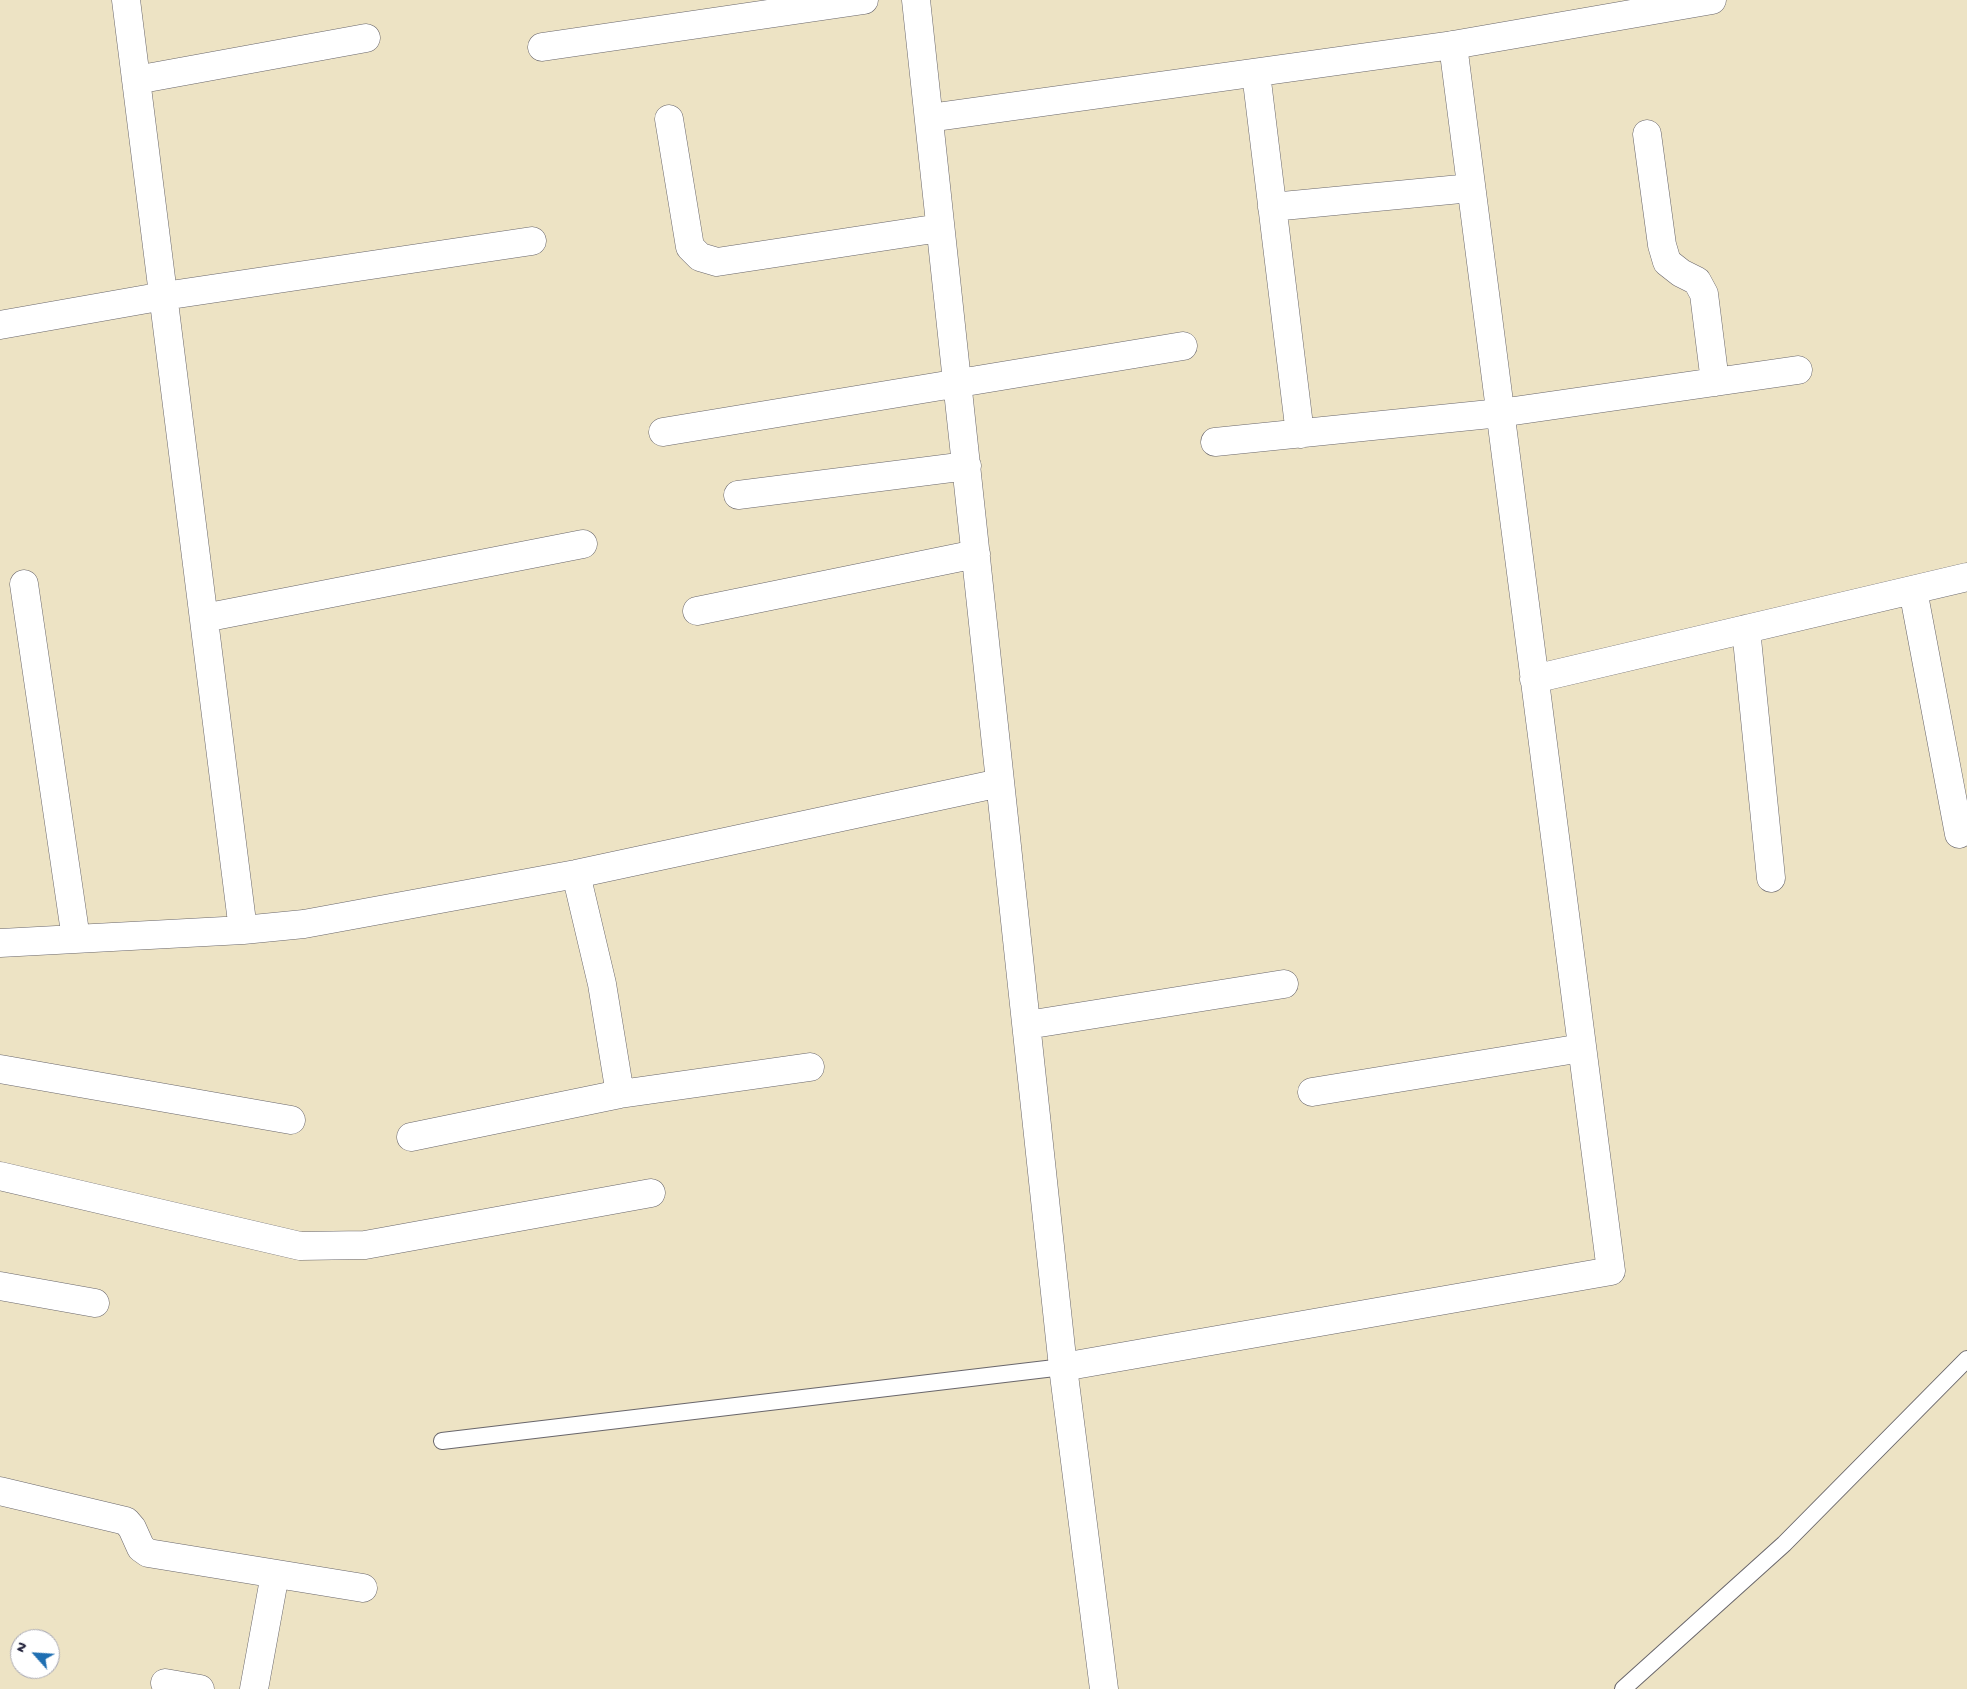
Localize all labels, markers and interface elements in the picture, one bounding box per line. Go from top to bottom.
north arrow [10,1629,60,1679]
text: N [12,1640,32,1655]

